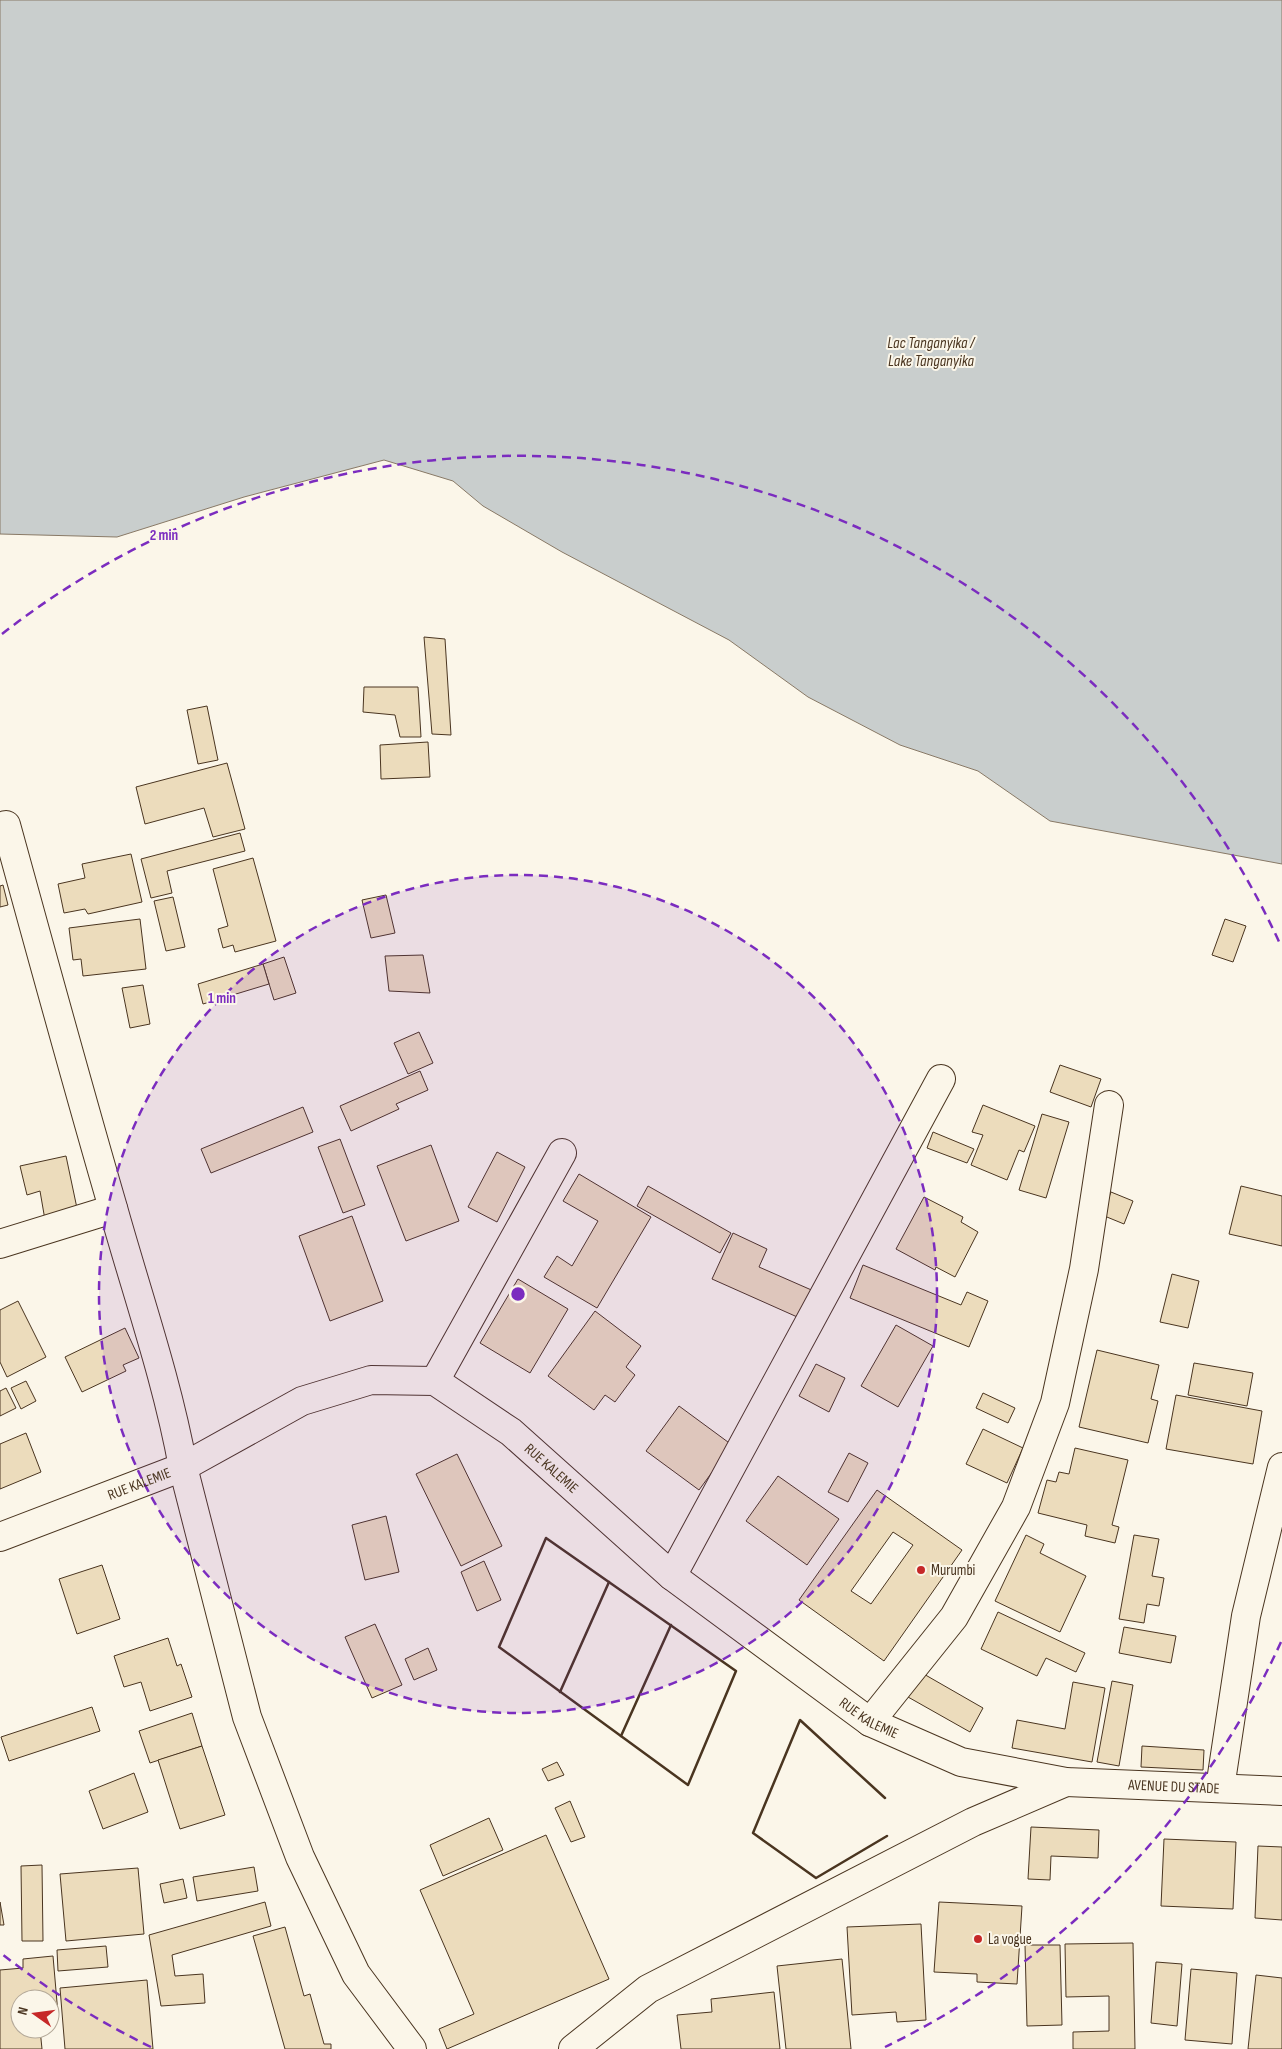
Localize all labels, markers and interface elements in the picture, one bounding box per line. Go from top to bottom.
water label: Lac Tanganyika / Lake Tanganyika [887,334,976,371]
text: 2 min [150,526,178,545]
text: 1 min [208,989,236,1008]
centre of rings [509,1285,527,1303]
street label: RUE KALEMIE [521,1439,582,1497]
street label: RUE KALEMIE [105,1463,173,1504]
place label: Murumbi [931,1561,976,1580]
marker: Murumbi [915,1564,927,1576]
street label: RUE KALEMIE [836,1693,902,1743]
street label: AVENUE DU STADE [1127,1775,1220,1798]
place label: La vogue [988,1930,1032,1949]
marker: La vogue [972,1933,984,1945]
north arrow [10,1989,60,2039]
text: N [14,2005,32,2017]

